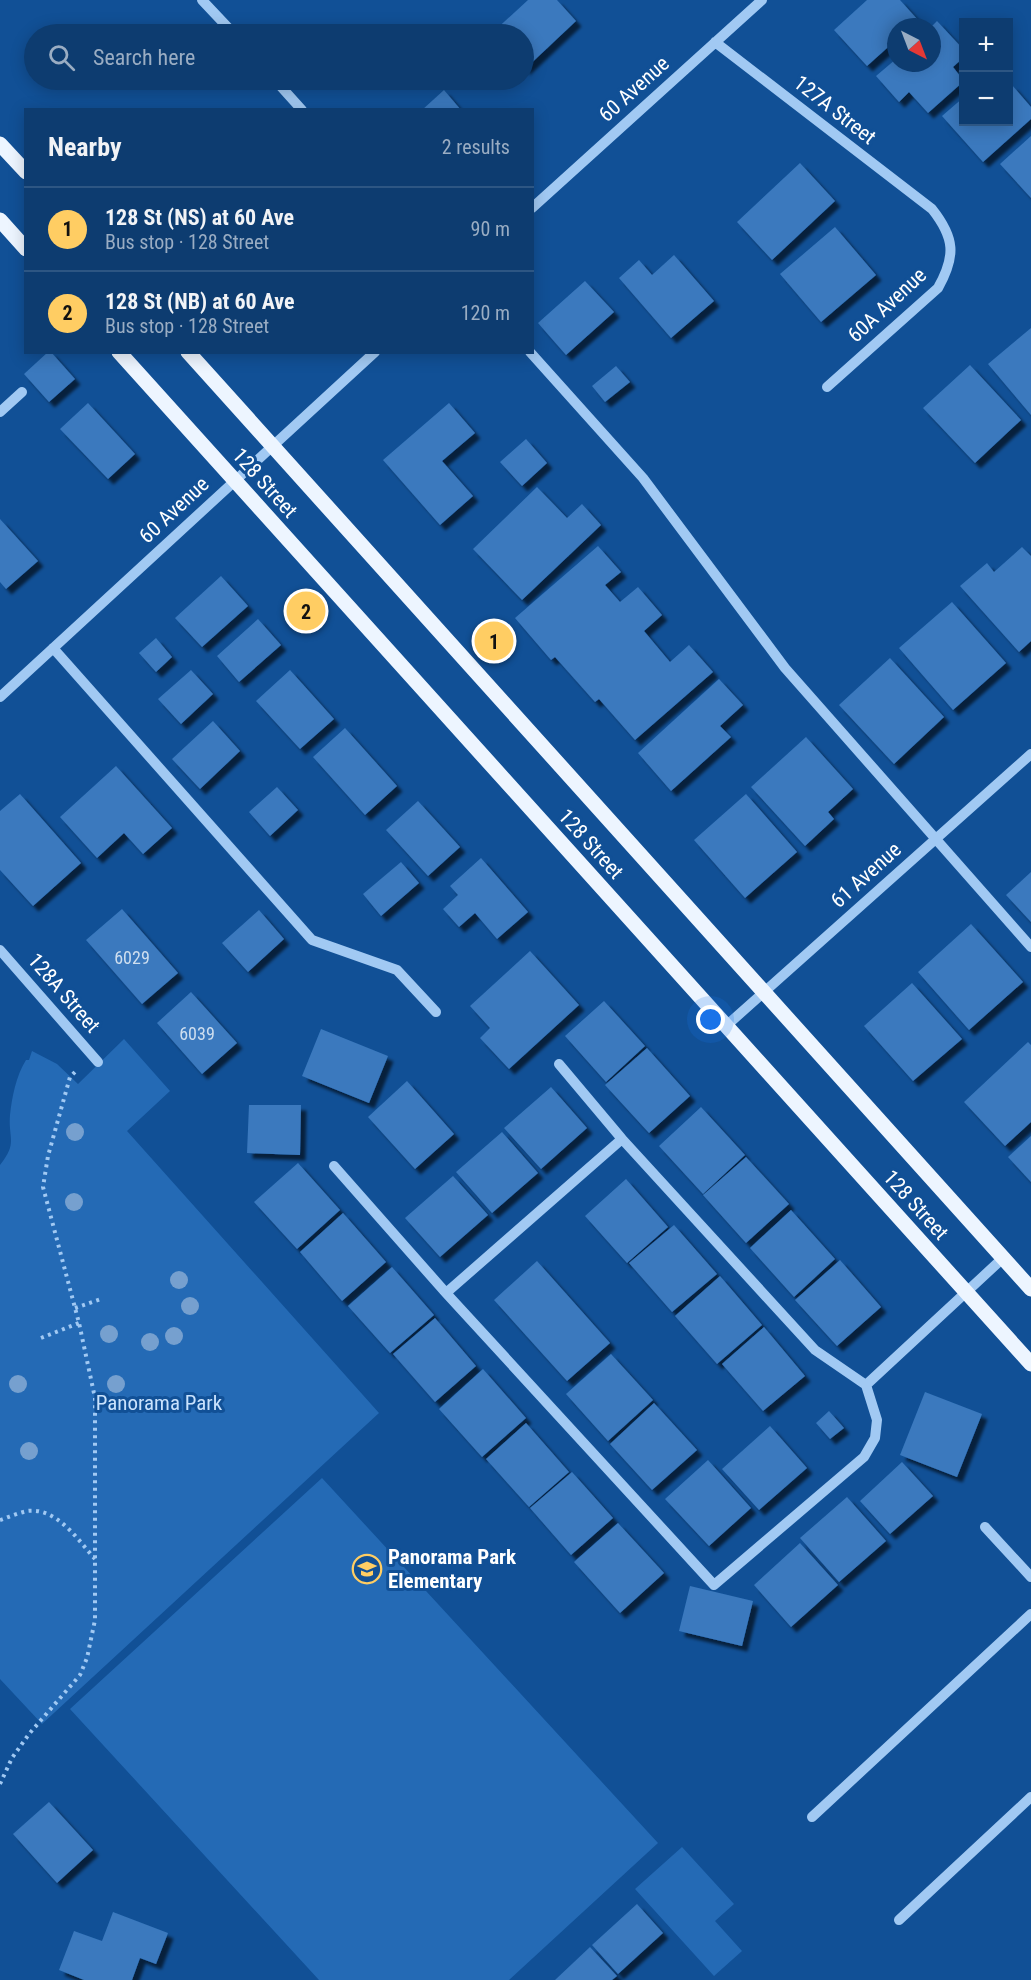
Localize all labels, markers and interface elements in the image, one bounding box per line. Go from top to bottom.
north arrow [887,18,941,72]
map controls [959,18,1013,126]
button: + [959,18,1013,72]
search box [24,24,534,90]
icon: search [45,41,78,74]
text: Search here [93,45,195,70]
street label: 60 Avenue [594,51,674,127]
street label: 127A Street [789,71,881,149]
button: − [959,72,1013,126]
text: Nearby [48,132,122,162]
text: 2 results [442,135,510,159]
text: 128 St (NS) at 60 Ave [105,205,294,230]
text: 1 [62,217,73,241]
text: 90 m [471,217,510,241]
text: Bus stop · 128 Street [105,230,269,254]
street label: 60A Avenue [843,263,931,347]
text: 128 St (NB) at 60 Ave [105,289,295,314]
text: 2 [62,301,73,325]
text: 120 m [461,301,510,325]
text: Bus stop · 128 Street [105,314,269,338]
street label: 128 Street [228,443,302,523]
street label: 60 Avenue [134,472,214,548]
pin: 2 [286,588,326,634]
pin: 1 [474,618,514,664]
street label: 128 Street [554,804,628,884]
street label: 61 Avenue [826,837,906,913]
house number: 6029 [114,947,150,968]
street label: 128A Street [23,948,105,1038]
your location [696,1005,725,1034]
house number: 6039 [179,1023,215,1044]
street label: 128 Street [879,1165,953,1245]
park label: Panorama Park [96,1391,223,1415]
place label: Panorama Park Elementary [388,1545,517,1593]
school or university icon: Panorama Park Elementary [351,1553,383,1585]

